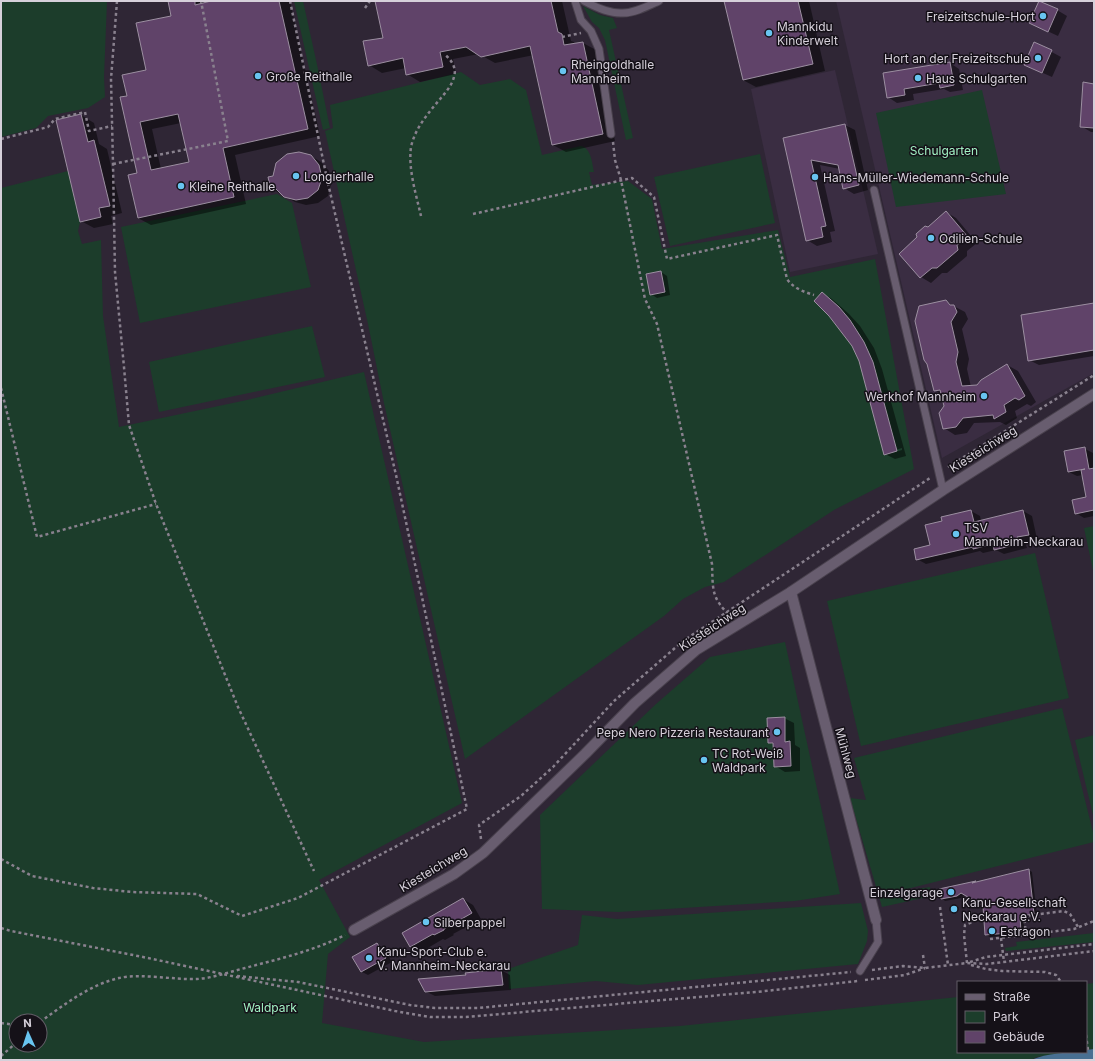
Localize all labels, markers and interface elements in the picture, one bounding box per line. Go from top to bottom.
place label: Freizeitschule-Hort [926,9,1035,24]
marker: Freizeitschule-Hort [1038,11,1048,21]
place label: Mannkidu Kinderwelt [777,19,838,48]
marker: Mannkidu Kinderwelt [764,28,774,38]
place label: Hort an der Freizeitschule [884,51,1030,66]
marker: Hort an der Freizeitschule [1033,53,1043,63]
place label: Rheingoldhalle Mannheim [571,57,654,86]
marker: Rheingoldhalle Mannheim [558,66,568,76]
place label: Große Reithalle [266,69,352,84]
marker: Große Reithalle [253,71,263,81]
place label: Haus Schulgarten [926,71,1027,86]
marker: Haus Schulgarten [913,73,923,83]
park label: Schulgarten [910,143,978,158]
place label: Longierhalle [304,169,374,184]
place label: Hans-Müller-Wiedemann-Schule [823,170,1009,185]
marker: Longierhalle [291,171,301,181]
marker: Hans-Müller-Wiedemann-Schule [810,172,820,182]
place label: Kleine Reithalle [189,179,275,194]
marker: Kleine Reithalle [176,181,186,191]
place label: Odilien-Schule [939,231,1023,246]
marker: Odilien-Schule [926,233,936,243]
place label: Werkhof Mannheim [865,389,976,404]
marker: Werkhof Mannheim [979,391,989,401]
street label: Kiesteichweg [947,422,1019,476]
place label: TSV Mannheim-Neckarau [964,520,1083,549]
marker: TSV Mannheim-Neckarau [951,529,961,539]
street label: Kiesteichweg [676,600,748,654]
place label: Pepe Nero Pizzeria Restaurant [596,725,769,740]
street label: Mühlweg [832,726,860,780]
marker: Pepe Nero Pizzeria Restaurant [772,727,782,737]
place label: TC Rot-Weiß Waldpark [712,746,783,775]
marker: TC Rot-Weiß Waldpark [699,755,709,765]
street label: Kiesteichweg [397,843,469,895]
place label: Einzelgarage [870,885,943,900]
marker: Einzelgarage [946,887,956,897]
place label: Kanu-Gesellschaft Neckarau e.V. [962,895,1066,924]
marker: Kanu-Gesellschaft Neckarau e.V. [949,904,959,914]
place label: Silberpappel [434,915,505,930]
marker: Silberpappel [421,917,431,927]
place label: Estragon [1000,924,1050,939]
marker: Estragon [987,926,997,936]
place label: Kanu-Sport-Club e. V. Mannheim-Neckarau [377,944,510,973]
marker: Kanu-Sport-Club e. V. Mannheim-Neckarau [364,953,374,963]
legend [957,981,1087,1053]
text: Straße [993,989,1030,1004]
park label: Waldpark [243,1000,297,1015]
text: Park [993,1009,1019,1024]
north arrow [8,1013,48,1053]
text: N [23,1016,32,1030]
text: Gebäude [993,1029,1045,1044]

